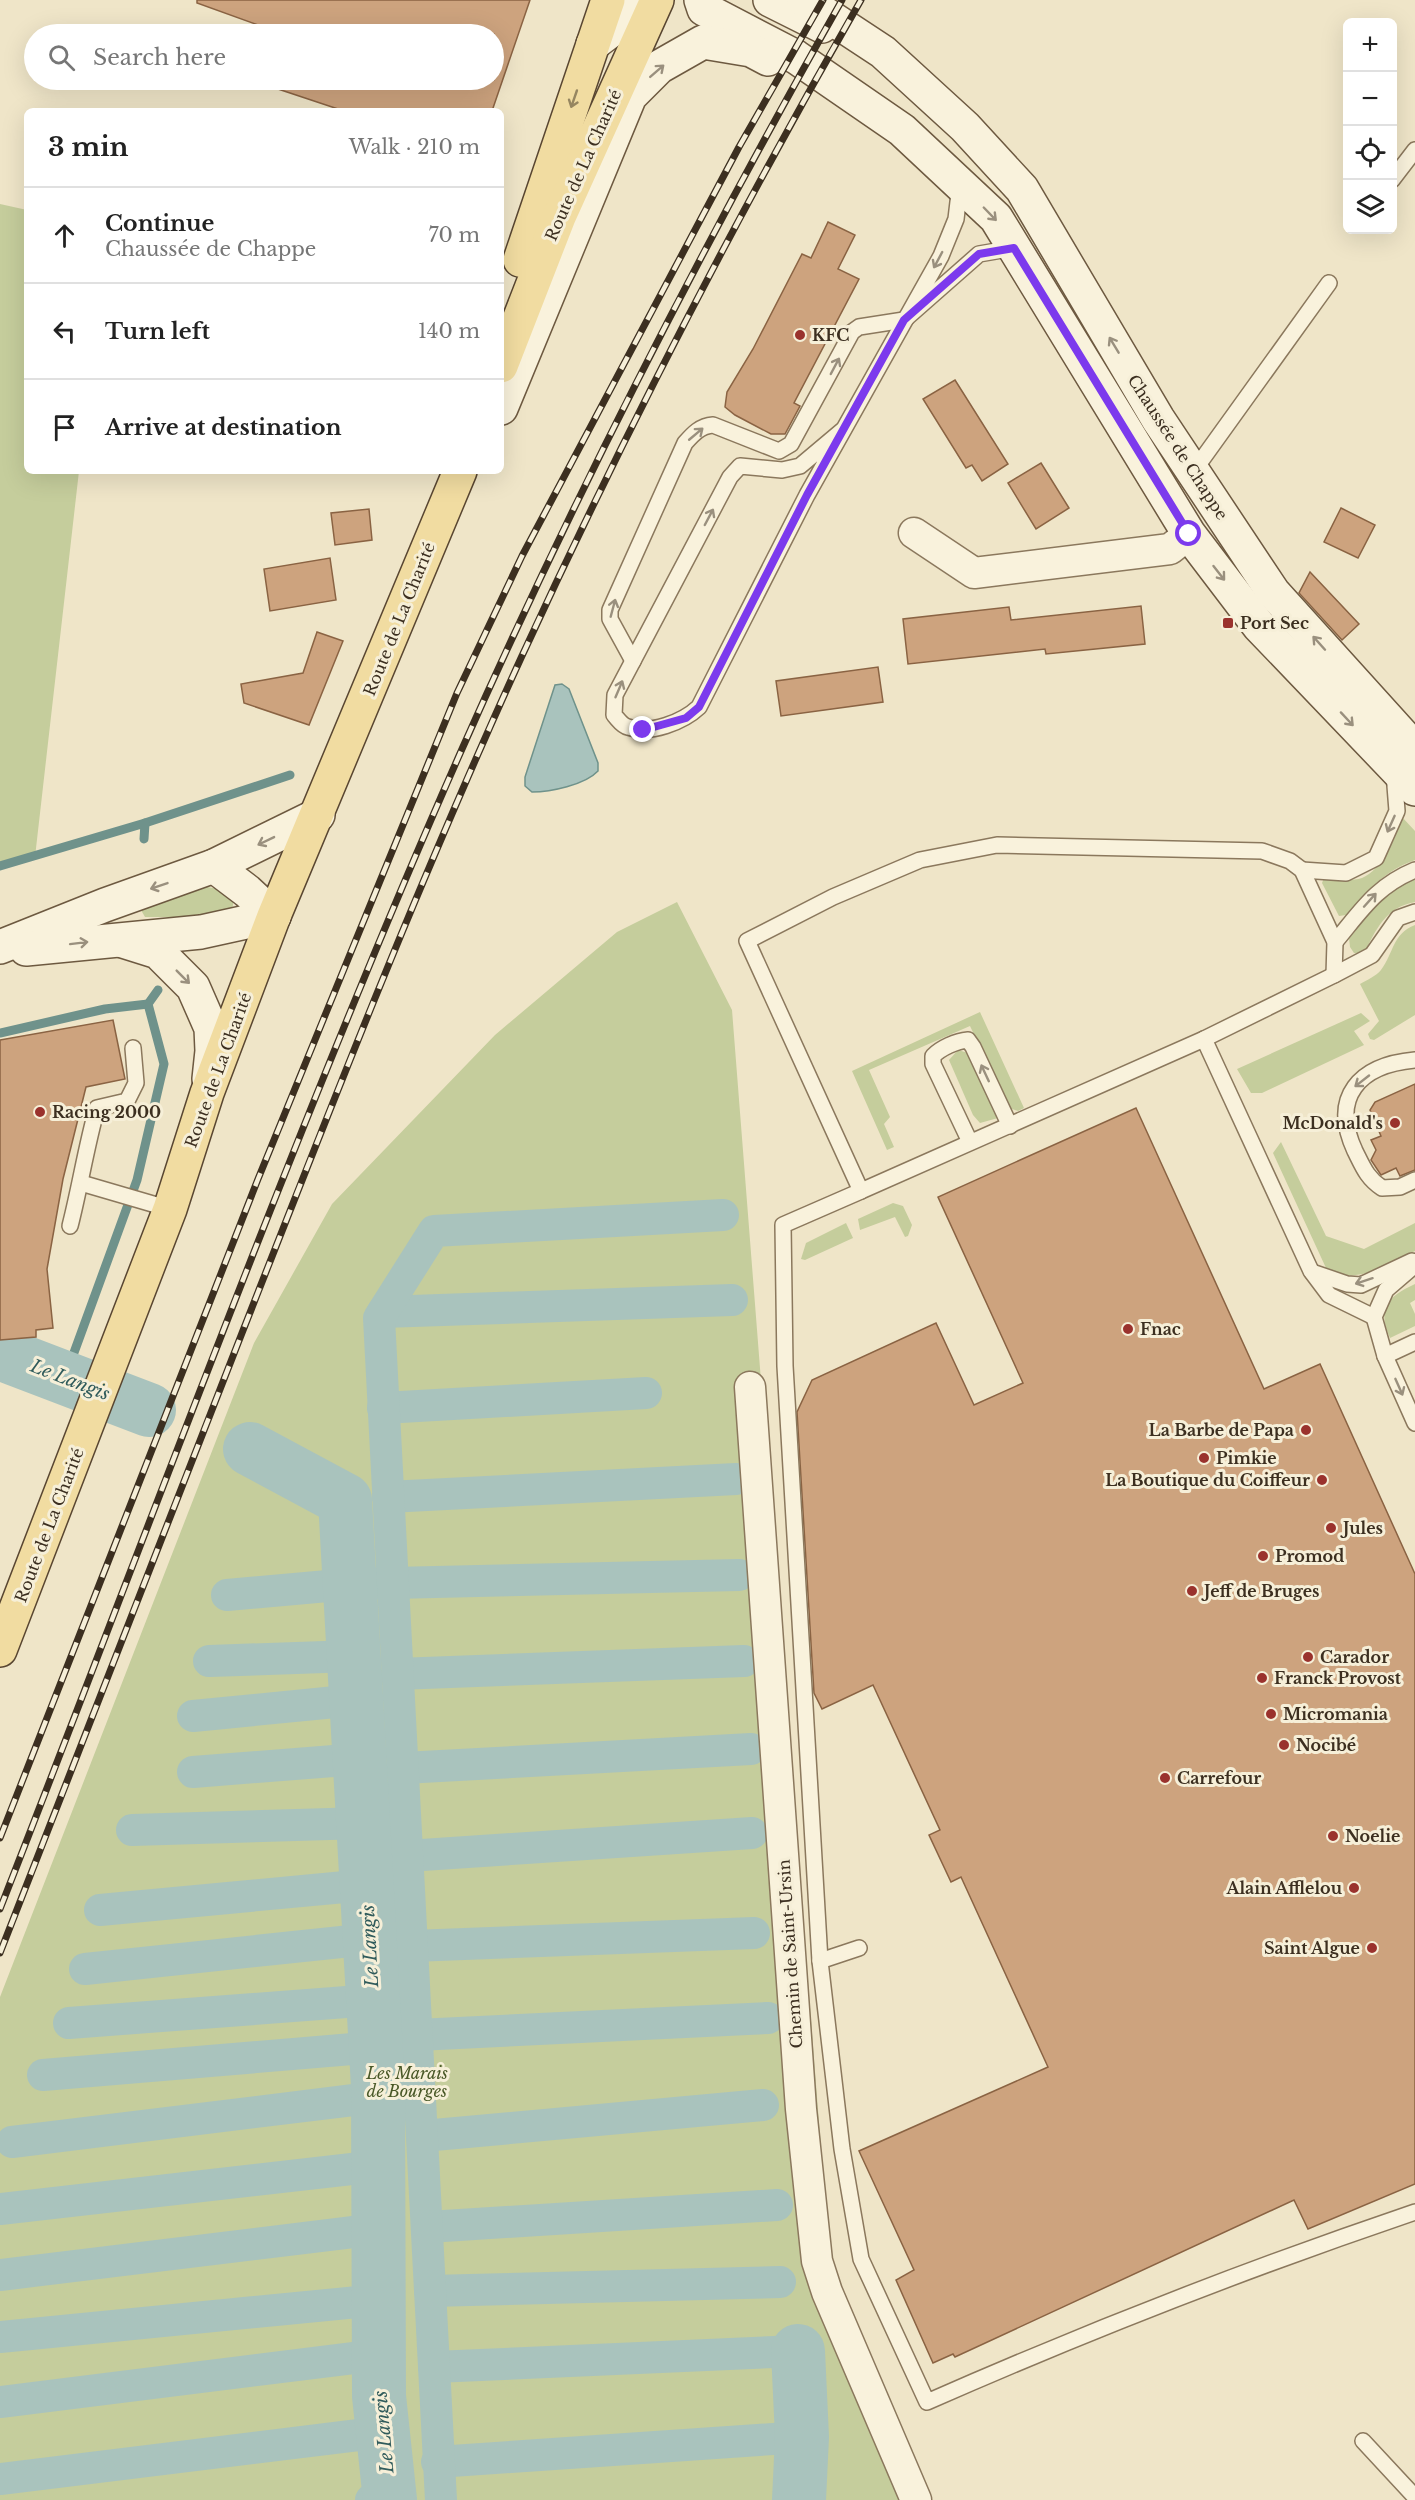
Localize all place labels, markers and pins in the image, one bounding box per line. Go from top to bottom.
place label: KFC [812,325,849,345]
marker: KFC [793,328,807,342]
place label: Port Sec [1240,613,1309,633]
marker: Port Sec [1221,616,1235,630]
place label: Racing 2000 [52,1102,161,1122]
marker: Racing 2000 [33,1105,47,1119]
place label: McDonald's [1282,1113,1383,1133]
marker: McDonald's [1388,1116,1402,1130]
place label: Fnac [1140,1319,1181,1339]
marker: Fnac [1121,1322,1135,1336]
place label: La Barbe de Papa [1149,1420,1294,1440]
marker: La Barbe de Papa [1299,1423,1313,1437]
place label: Pimkie [1216,1448,1277,1468]
marker: Pimkie [1197,1451,1211,1465]
place label: La Boutique du Coiffeur [1105,1470,1310,1490]
marker: La Boutique du Coiffeur [1315,1473,1329,1487]
place label: Jules [1340,1518,1383,1538]
marker: Jules [1324,1521,1338,1535]
place label: Promod [1275,1546,1344,1566]
marker: Promod [1256,1549,1270,1563]
place label: Jeff de Bruges [1201,1581,1319,1601]
marker: Jeff de Bruges [1185,1584,1199,1598]
place label: Carador [1320,1647,1389,1667]
marker: Carador [1301,1650,1315,1664]
place label: Franck Provost [1274,1668,1402,1688]
marker: Franck Provost [1255,1671,1269,1685]
place label: Micromania [1283,1704,1388,1724]
marker: Micromania [1264,1707,1278,1721]
place label: Nocibé [1296,1735,1356,1755]
marker: Nocibé [1277,1738,1291,1752]
place label: Carrefour [1177,1768,1261,1788]
marker: Carrefour [1158,1771,1172,1785]
place label: Noelie [1345,1826,1400,1846]
marker: Noelie [1326,1829,1340,1843]
place label: Alain Afflelou [1226,1878,1343,1898]
marker: Alain Afflelou [1347,1881,1361,1895]
place label: Saint Algue [1264,1938,1360,1958]
marker: Saint Algue [1365,1941,1379,1955]

